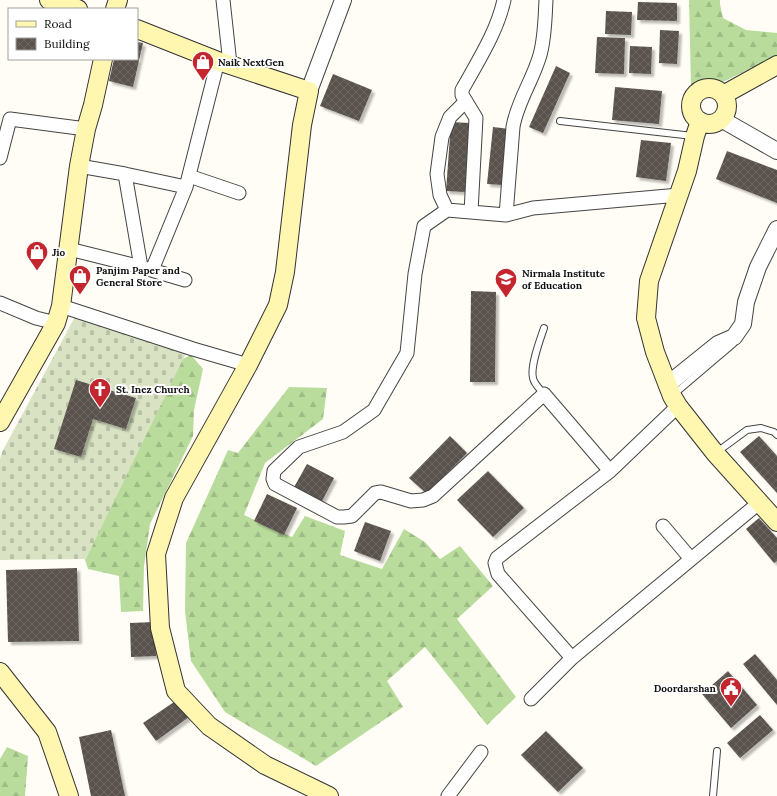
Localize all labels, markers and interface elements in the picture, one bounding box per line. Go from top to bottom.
legend [8,8,138,60]
text: Road [44,16,72,31]
text: Building [44,36,90,51]
shop icon: Naik NextGen [190,49,216,82]
place label: Naik NextGen [218,56,285,69]
shop icon: Jio [24,239,50,272]
place label: Jio [52,246,66,259]
shop icon: Panjim Paper and General Store [67,263,93,296]
place label: Panjim Paper and General Store [96,264,180,289]
school or university icon: Nirmala Institute of Education [493,266,519,299]
place label: Nirmala Institute of Education [522,267,606,292]
church icon: St. Inez Church [87,376,113,409]
place label: St. Inez Church [116,383,190,396]
public building icon: Doordarshan [718,675,744,708]
place label: Doordarshan [654,682,717,695]

